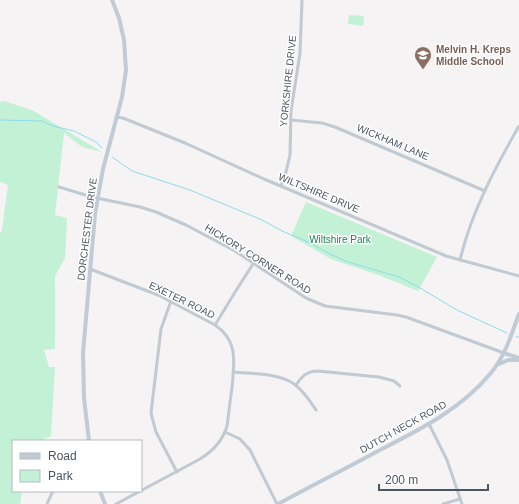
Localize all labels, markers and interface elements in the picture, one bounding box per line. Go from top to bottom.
street label: YORKSHIRE DRIVE [278,34,298,127]
place label: Melvin H. Kreps Middle School [436,44,511,67]
school or university icon: Melvin H. Kreps Middle School [413,45,433,70]
street label: WICKHAM LANE [355,122,431,162]
street label: WILTSHIRE DRIVE [277,171,362,215]
street label: DORCHESTER DRIVE [75,177,99,281]
street label: HICKORY CORNER ROAD [203,222,313,296]
park label: Wiltshire Park [309,234,372,245]
street label: EXETER ROAD [147,279,217,321]
street label: DUTCH NECK ROAD [358,399,448,455]
legend [12,440,142,492]
text: Road [48,449,77,463]
scale bar [379,466,488,492]
text: Park [48,469,74,483]
text: 200 m [385,473,418,487]

